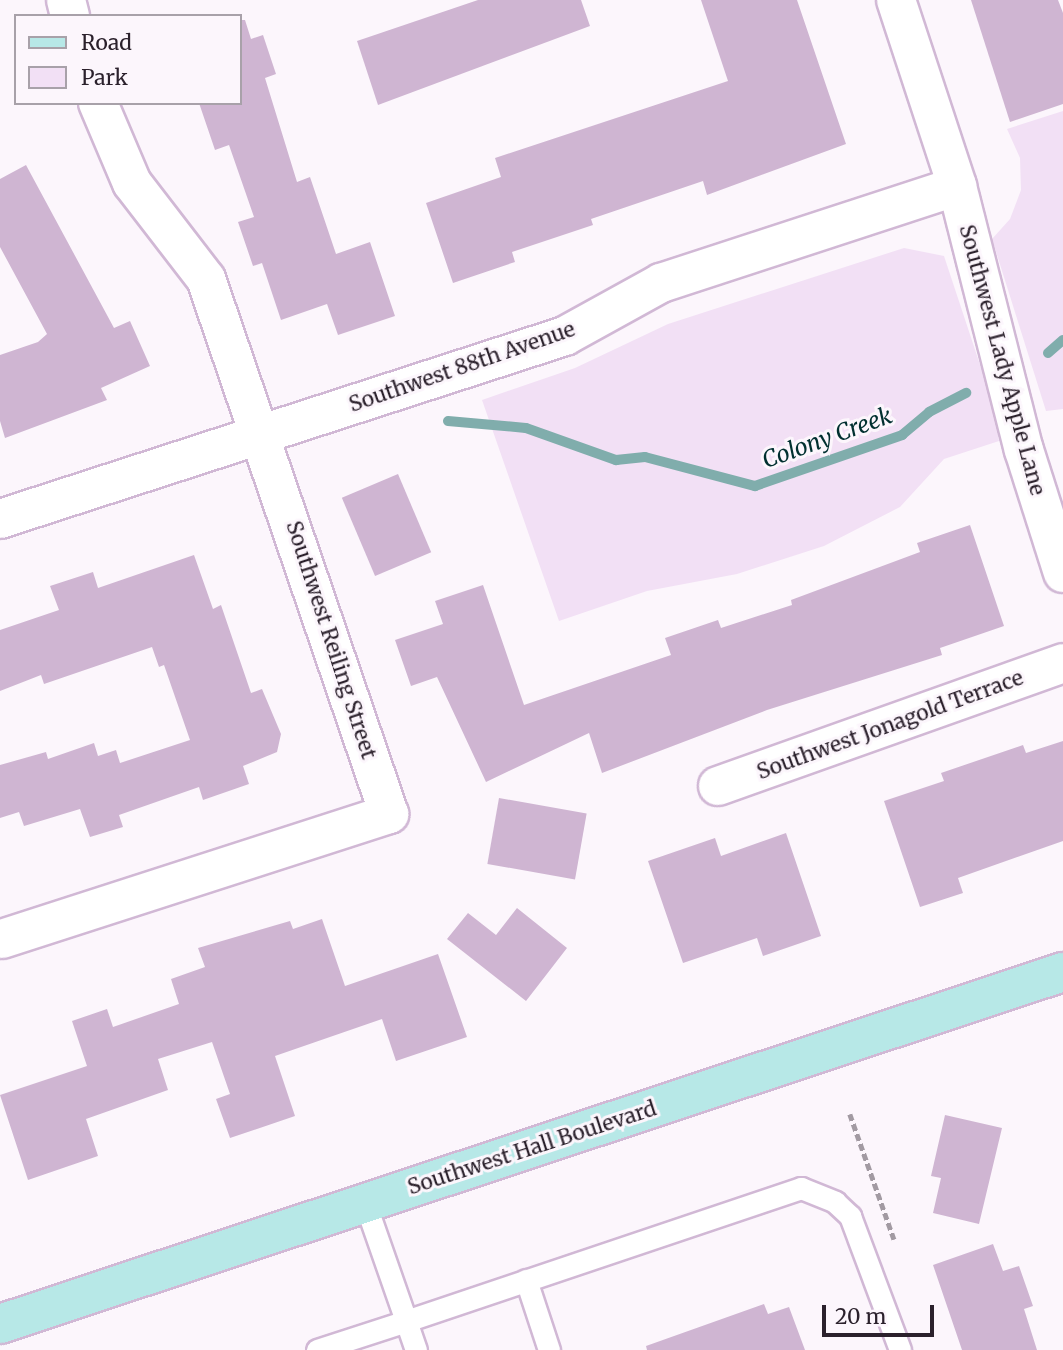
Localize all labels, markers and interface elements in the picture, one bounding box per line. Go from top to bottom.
legend [14,14,242,105]
text: Road [81,29,132,56]
text: Park [81,64,128,91]
street label: Southwest Lady Apple Lane [954,222,1050,498]
street label: Southwest 88th Avenue [346,316,578,418]
water label: Colony Creek [758,402,896,474]
street label: Southwest Reiling Street [281,518,381,762]
street label: Southwest Jonagold Terrace [754,665,1026,785]
street label: Southwest Hall Boulevard [405,1096,659,1200]
scale bar [825,1290,937,1334]
text: 20 m [835,1303,886,1330]

